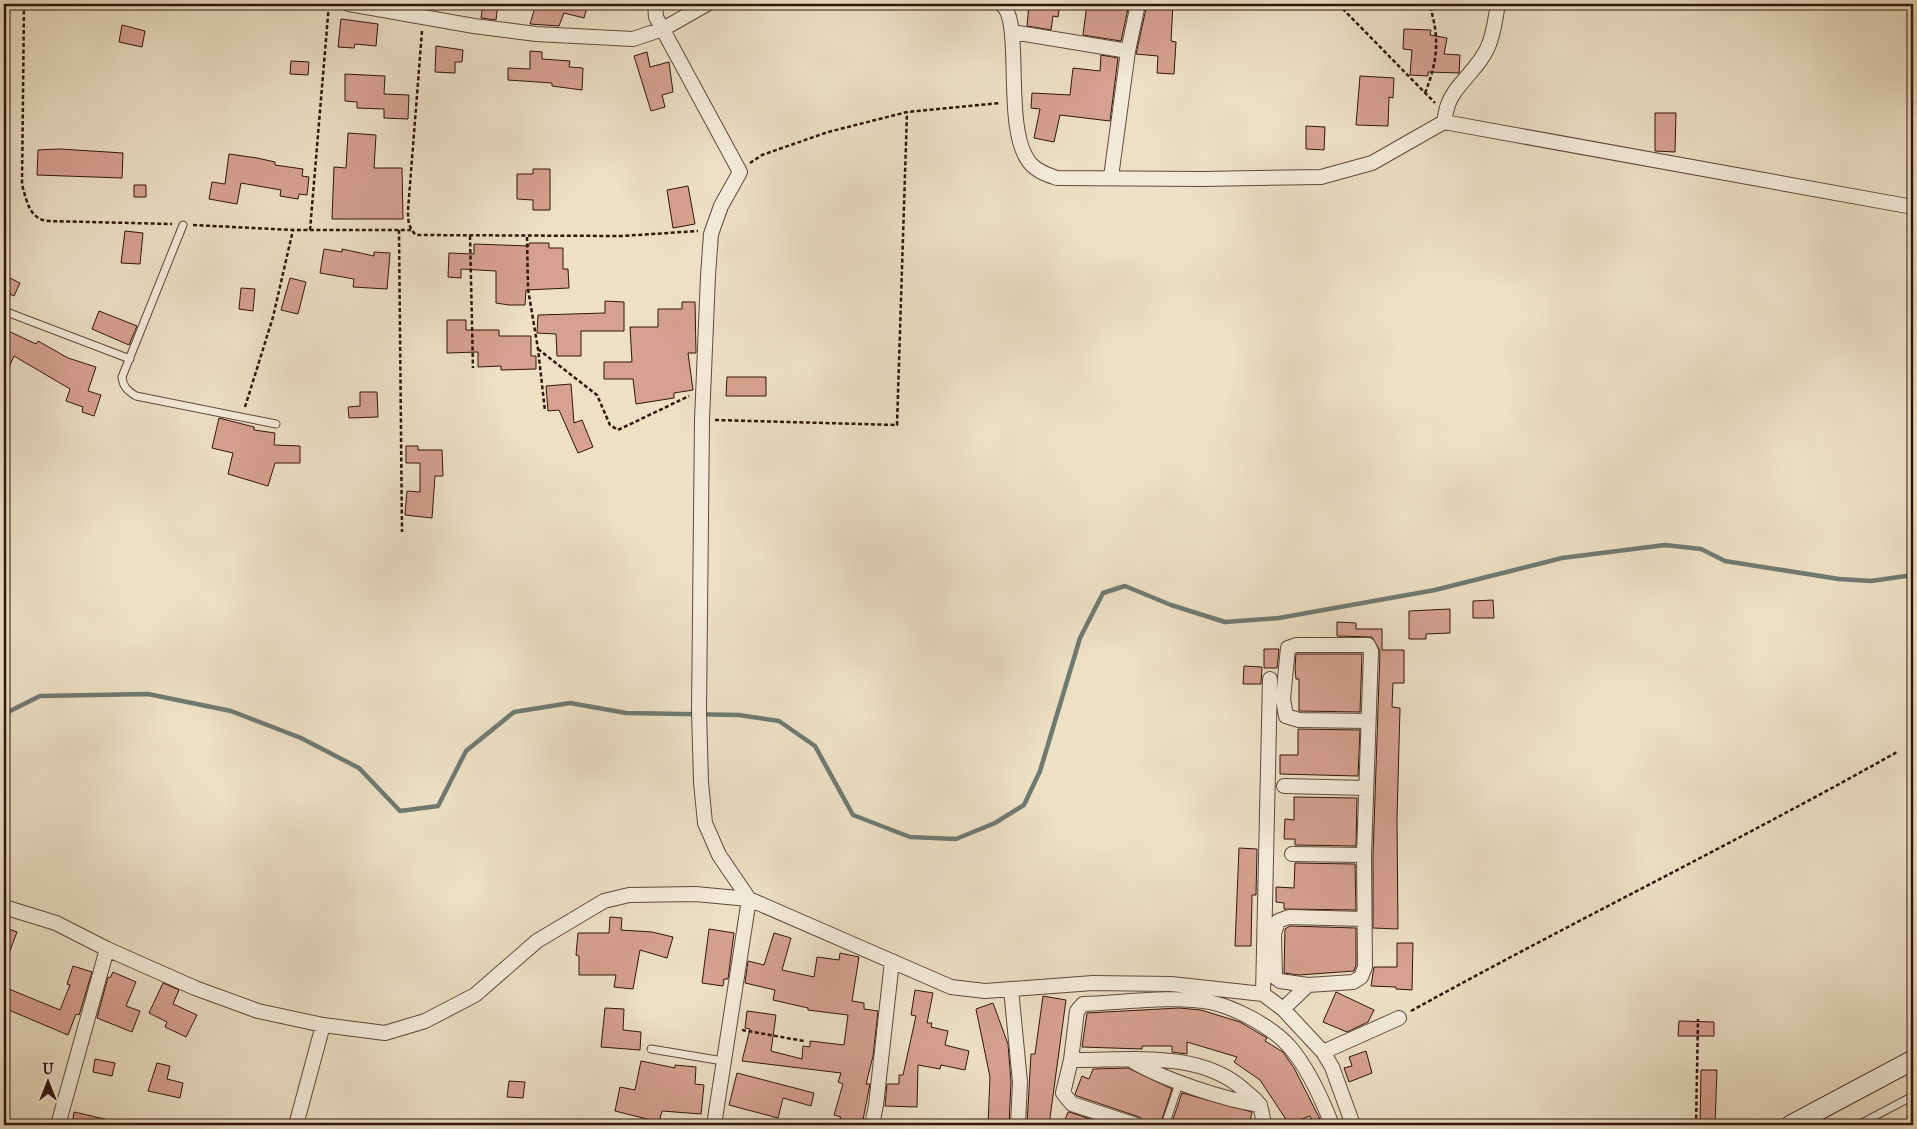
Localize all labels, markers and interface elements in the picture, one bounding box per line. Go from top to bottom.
north arrow [22,1056,72,1106]
text: U [42,1061,54,1078]

